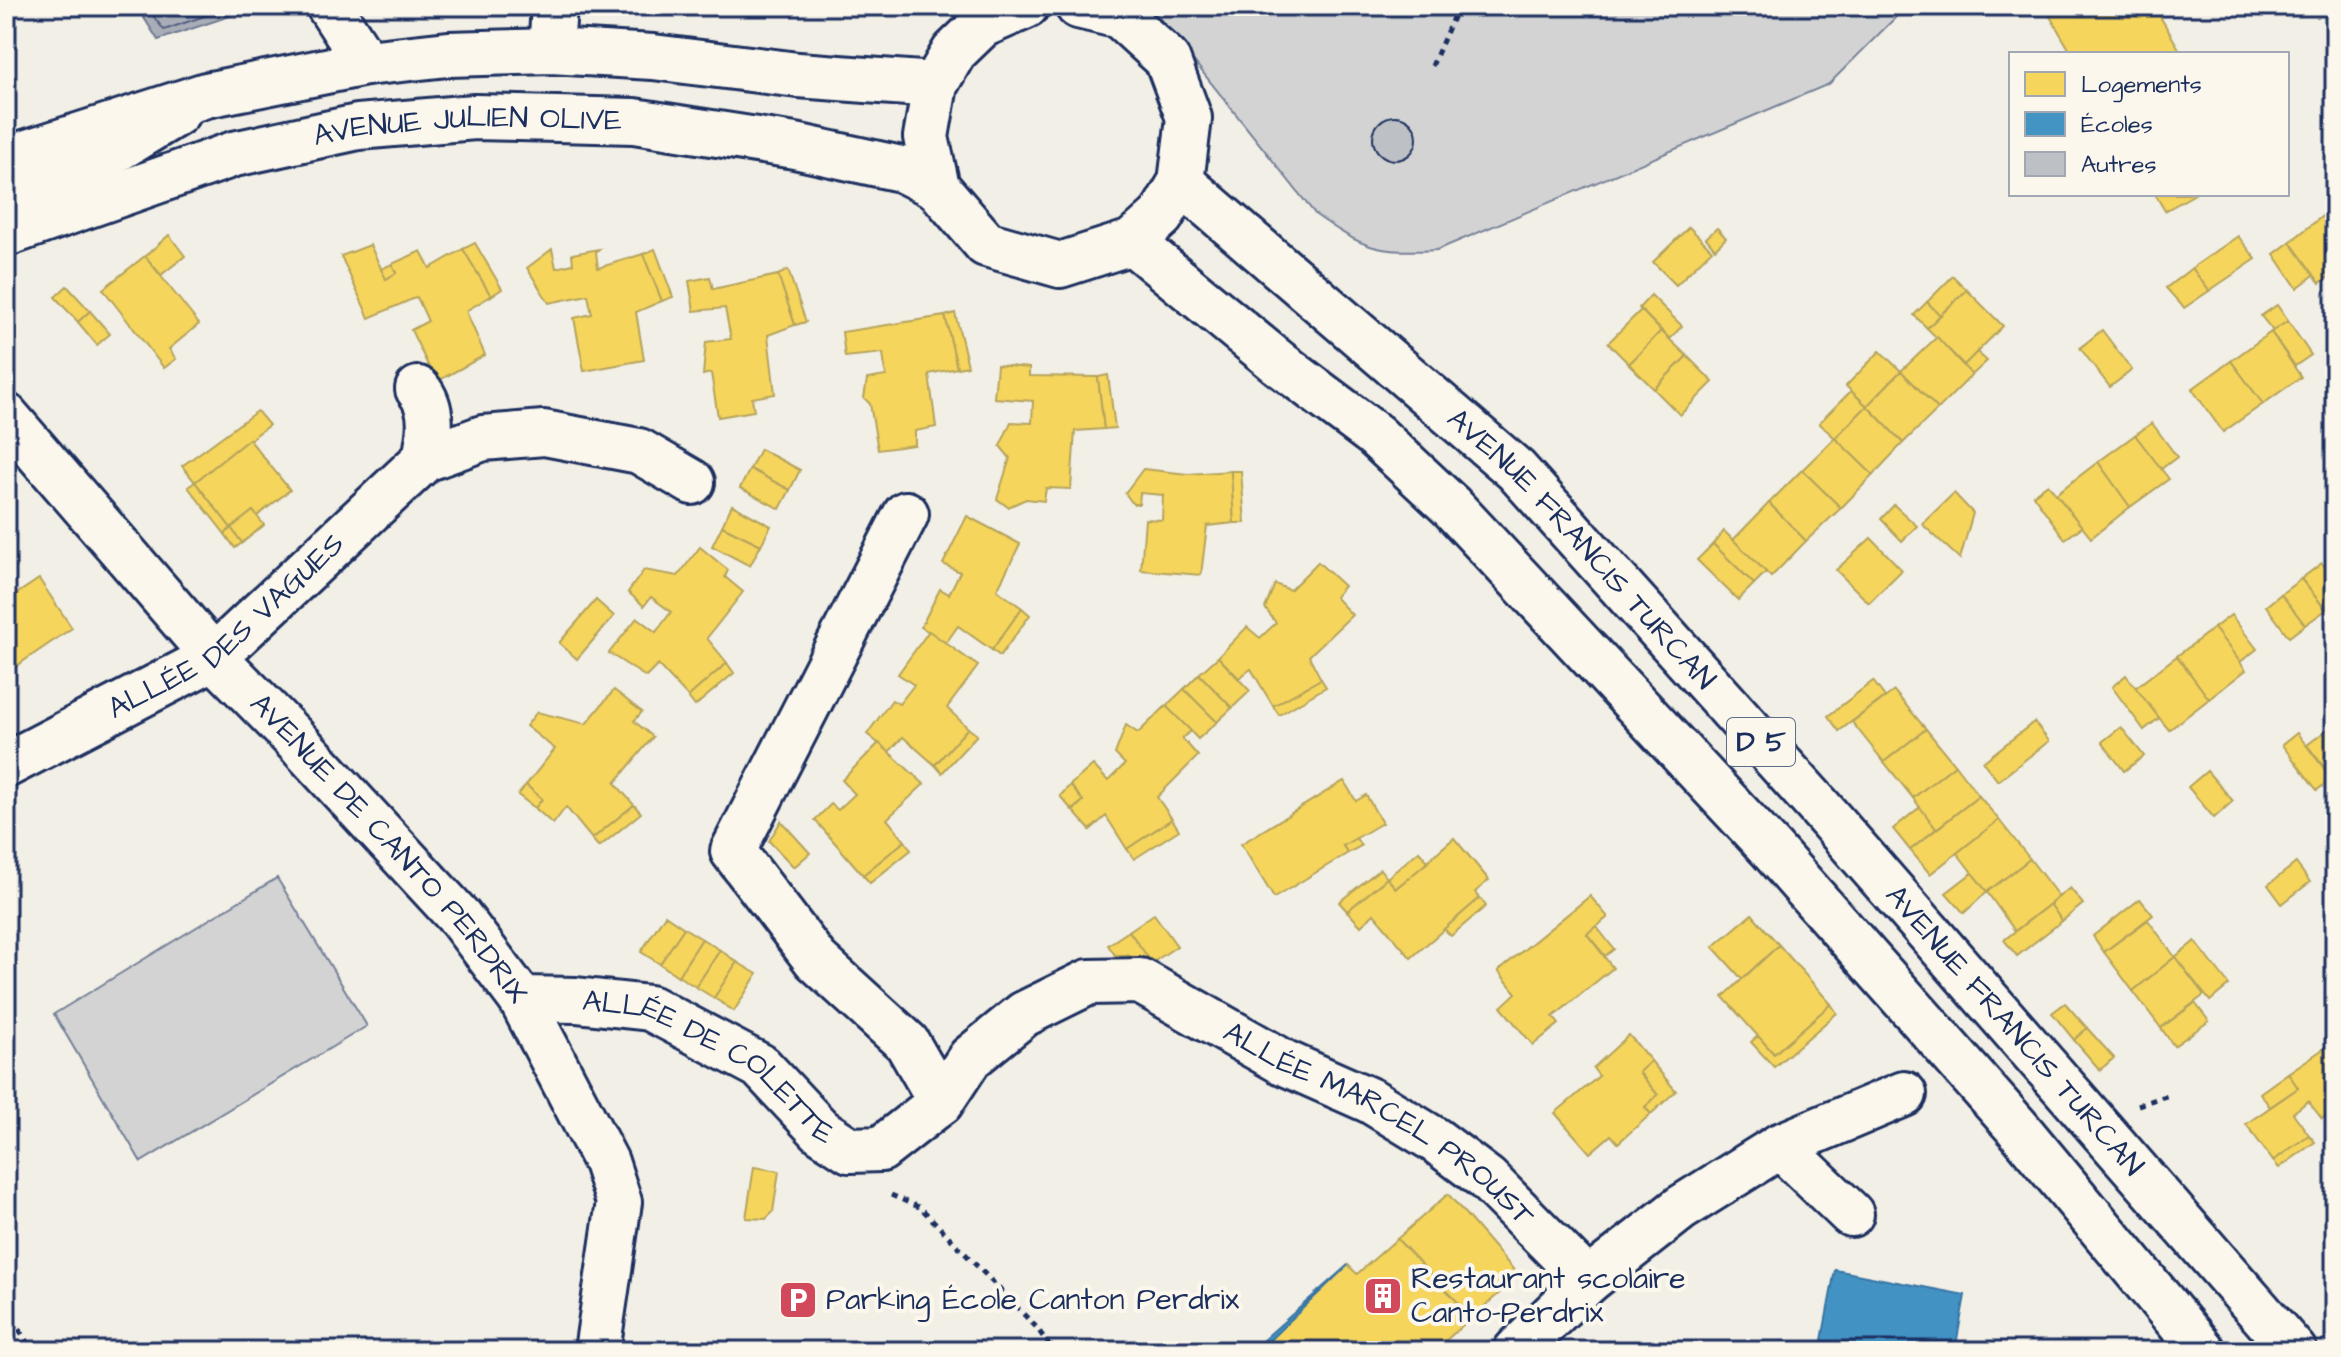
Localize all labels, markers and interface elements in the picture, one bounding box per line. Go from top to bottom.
legend [2009,52,2289,196]
text: Logements [2081,68,2202,103]
street label: AVENUE JULIEN OLIVE [309,96,623,157]
text: Écoles [2081,108,2153,142]
text: Autres [2081,148,2157,182]
street label: AVENUE FRANCIS TURCAN [1438,399,1725,699]
street label: ALLÉE DES VAGUES [100,524,354,730]
street label: AVENUE DE CANTO PERDRIX [240,684,538,1012]
road number: D 5 [1727,718,1795,766]
street label: AVENUE FRANCIS TURCAN [1875,876,2153,1186]
street label: ALLÉE DE COLETTE [580,980,842,1155]
street label: ALLÉE MARCEL PROUST [1216,1011,1544,1236]
place label: Restaurant scolaire Canto-Perdrix [1411,1258,1685,1334]
building icon: Restaurant scolaire Canto-Perdrix [1362,1275,1404,1317]
parking icon: Parking École Canton Perdrix [777,1279,819,1321]
place label: Parking École Canton Perdrix [826,1279,1240,1322]

